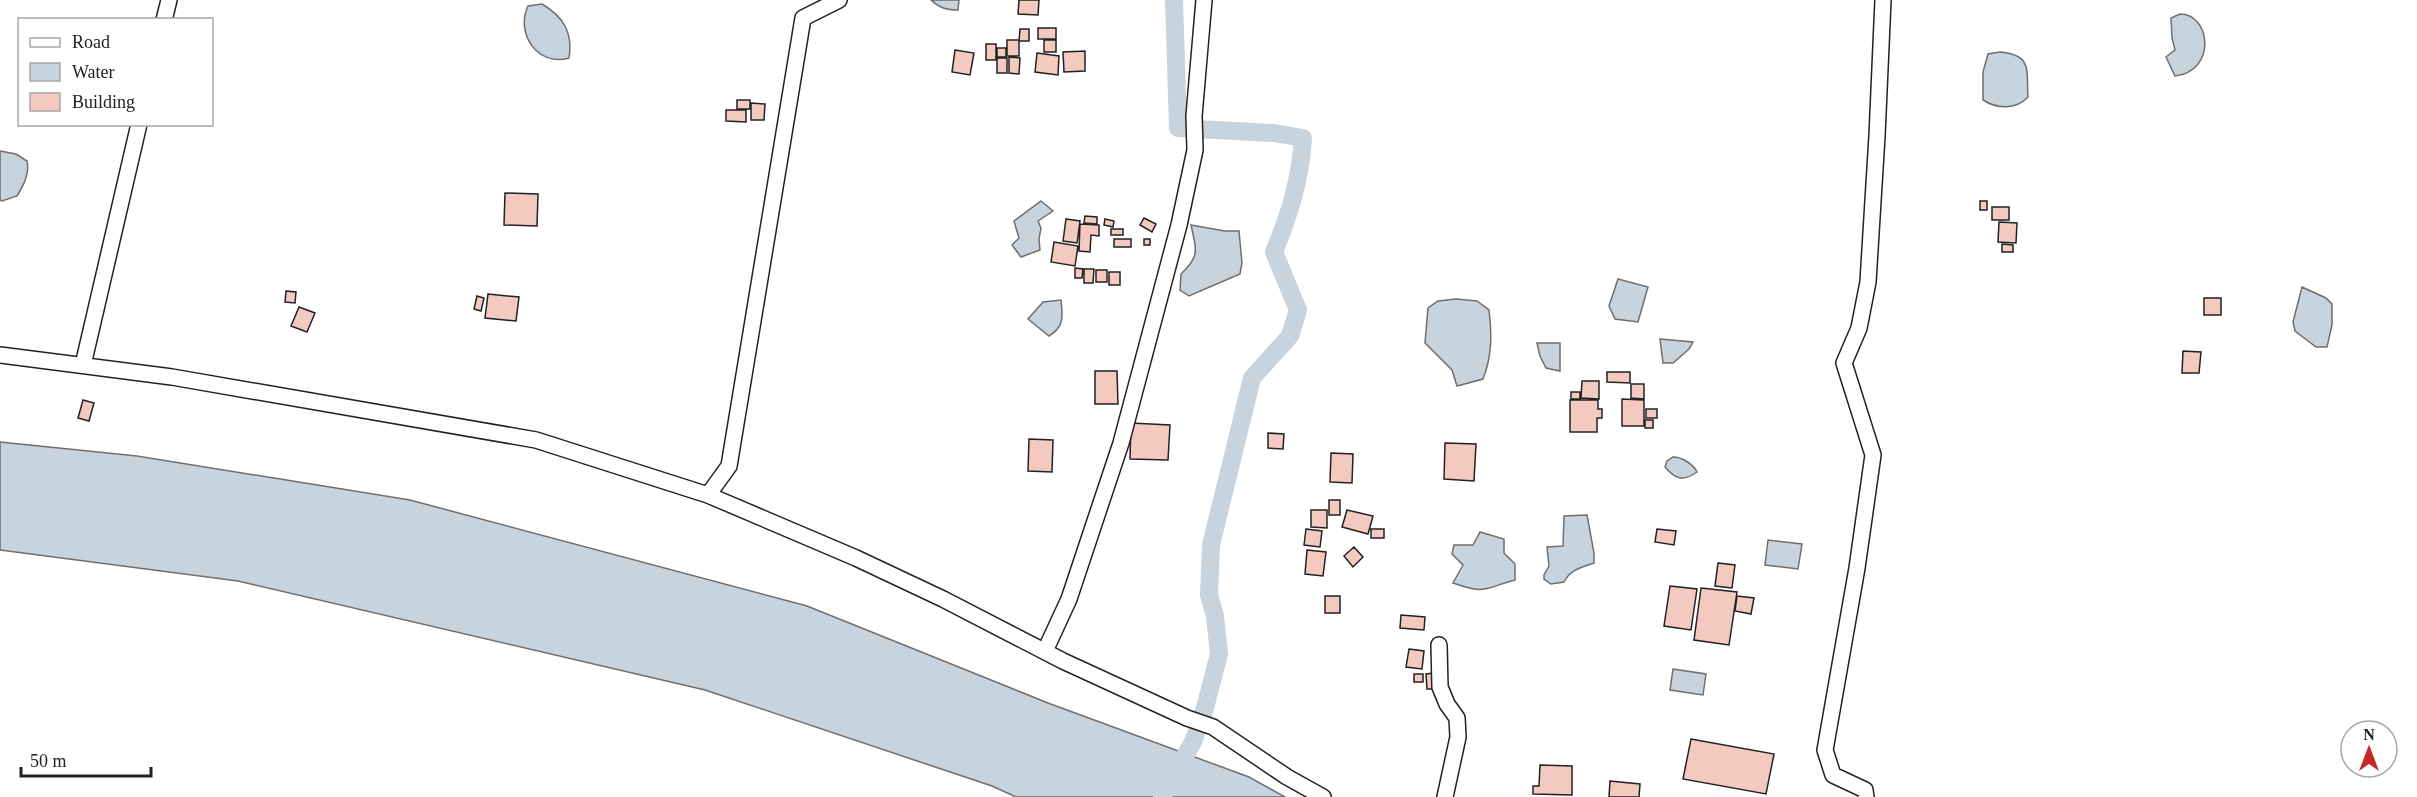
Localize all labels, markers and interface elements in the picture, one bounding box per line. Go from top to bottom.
legend [18,18,213,126]
text: Road [72,32,110,52]
text: Water [72,62,115,82]
text: Building [72,92,135,112]
north arrow [2339,719,2399,779]
text: N [2363,726,2375,743]
scale bar [21,740,152,778]
text: 50 m [30,751,67,771]

